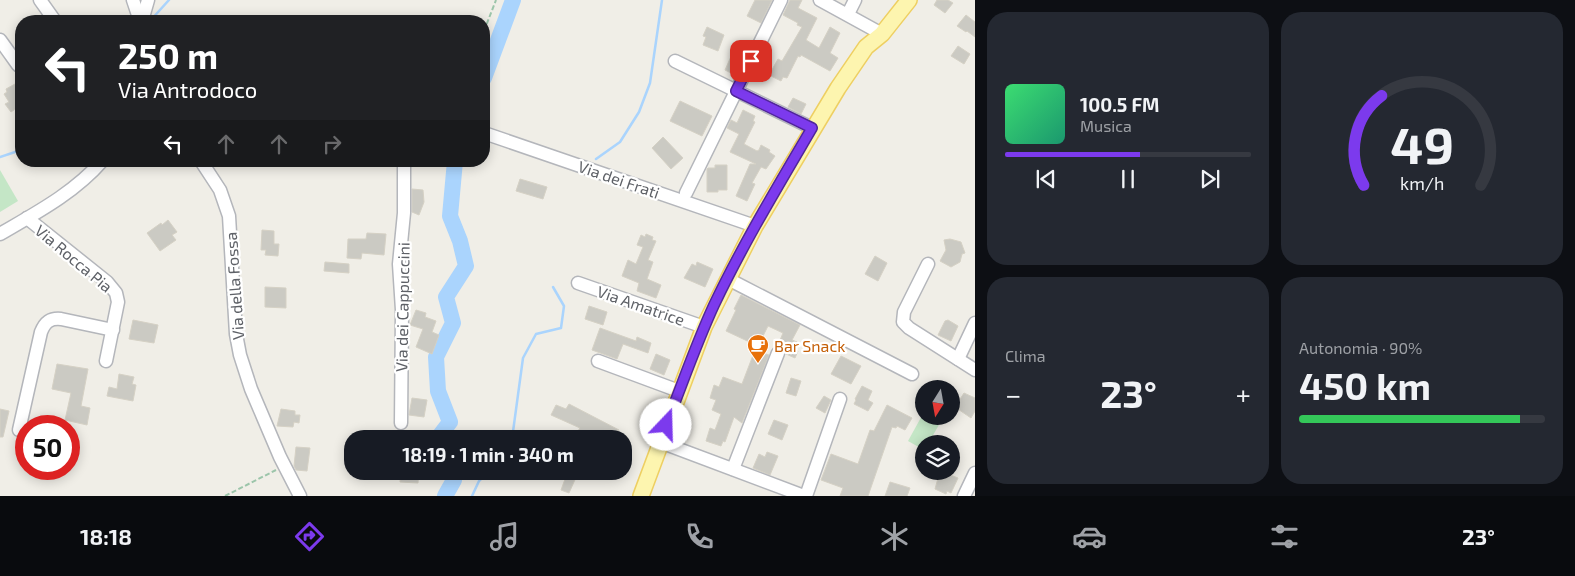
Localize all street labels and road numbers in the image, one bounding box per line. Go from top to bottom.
street label: Via dei Frati [576,156,662,202]
street label: Via Rocca Pia [31,220,117,296]
street label: Via della Fossa [221,231,247,341]
street label: Via dei Cappuccini [391,242,413,372]
street label: Via Amatrice [595,281,687,329]

